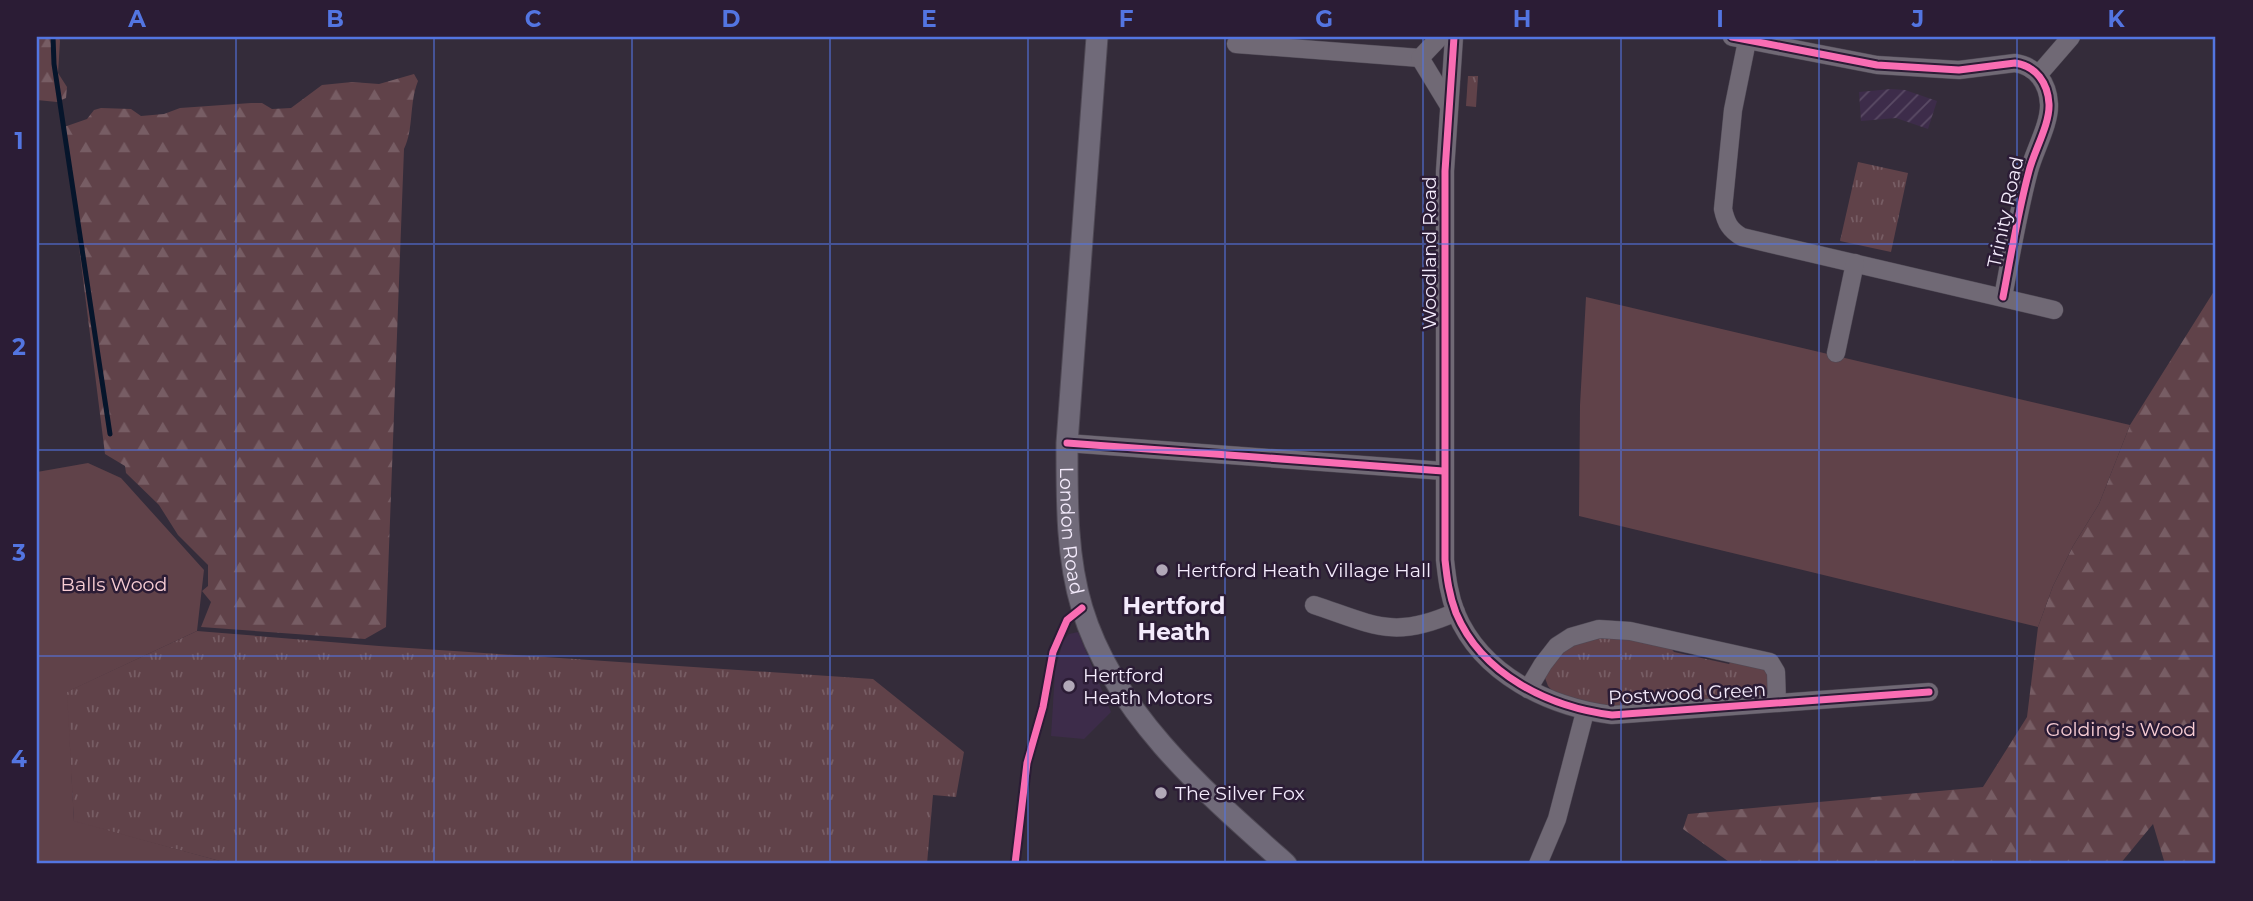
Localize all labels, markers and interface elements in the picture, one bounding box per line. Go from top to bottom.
text: A [127,5,146,33]
text: B [326,5,344,33]
text: C [525,5,542,33]
text: D [722,5,741,33]
text: E [921,5,937,33]
text: F [1119,5,1134,33]
text: G [1315,5,1333,33]
text: H [1513,5,1531,33]
text: I [1716,5,1724,33]
text: J [1911,5,1924,33]
text: K [2107,5,2125,33]
text: 1 [14,127,24,155]
street label: Trinity Road [1982,154,2028,270]
street label: Woodland Road [1418,176,1441,330]
text: 2 [12,333,26,361]
street label: London Road [1055,467,1089,597]
text: 3 [11,539,26,567]
place label: Hertford Heath Village Hall [1176,559,1431,582]
marker: Hertford Heath Village Hall [1154,562,1170,578]
park label: Balls Wood [61,573,167,596]
district label: Hertford Heath [1123,592,1225,646]
place label: Hertford Heath Motors [1083,664,1213,709]
marker: Hertford Heath Motors [1061,678,1077,694]
street label: Postwood Green [1607,678,1767,709]
park label: Golding's Wood [2046,718,2196,741]
text: 4 [11,745,27,773]
place label: The Silver Fox [1175,782,1305,805]
marker: The Silver Fox [1153,785,1169,801]

